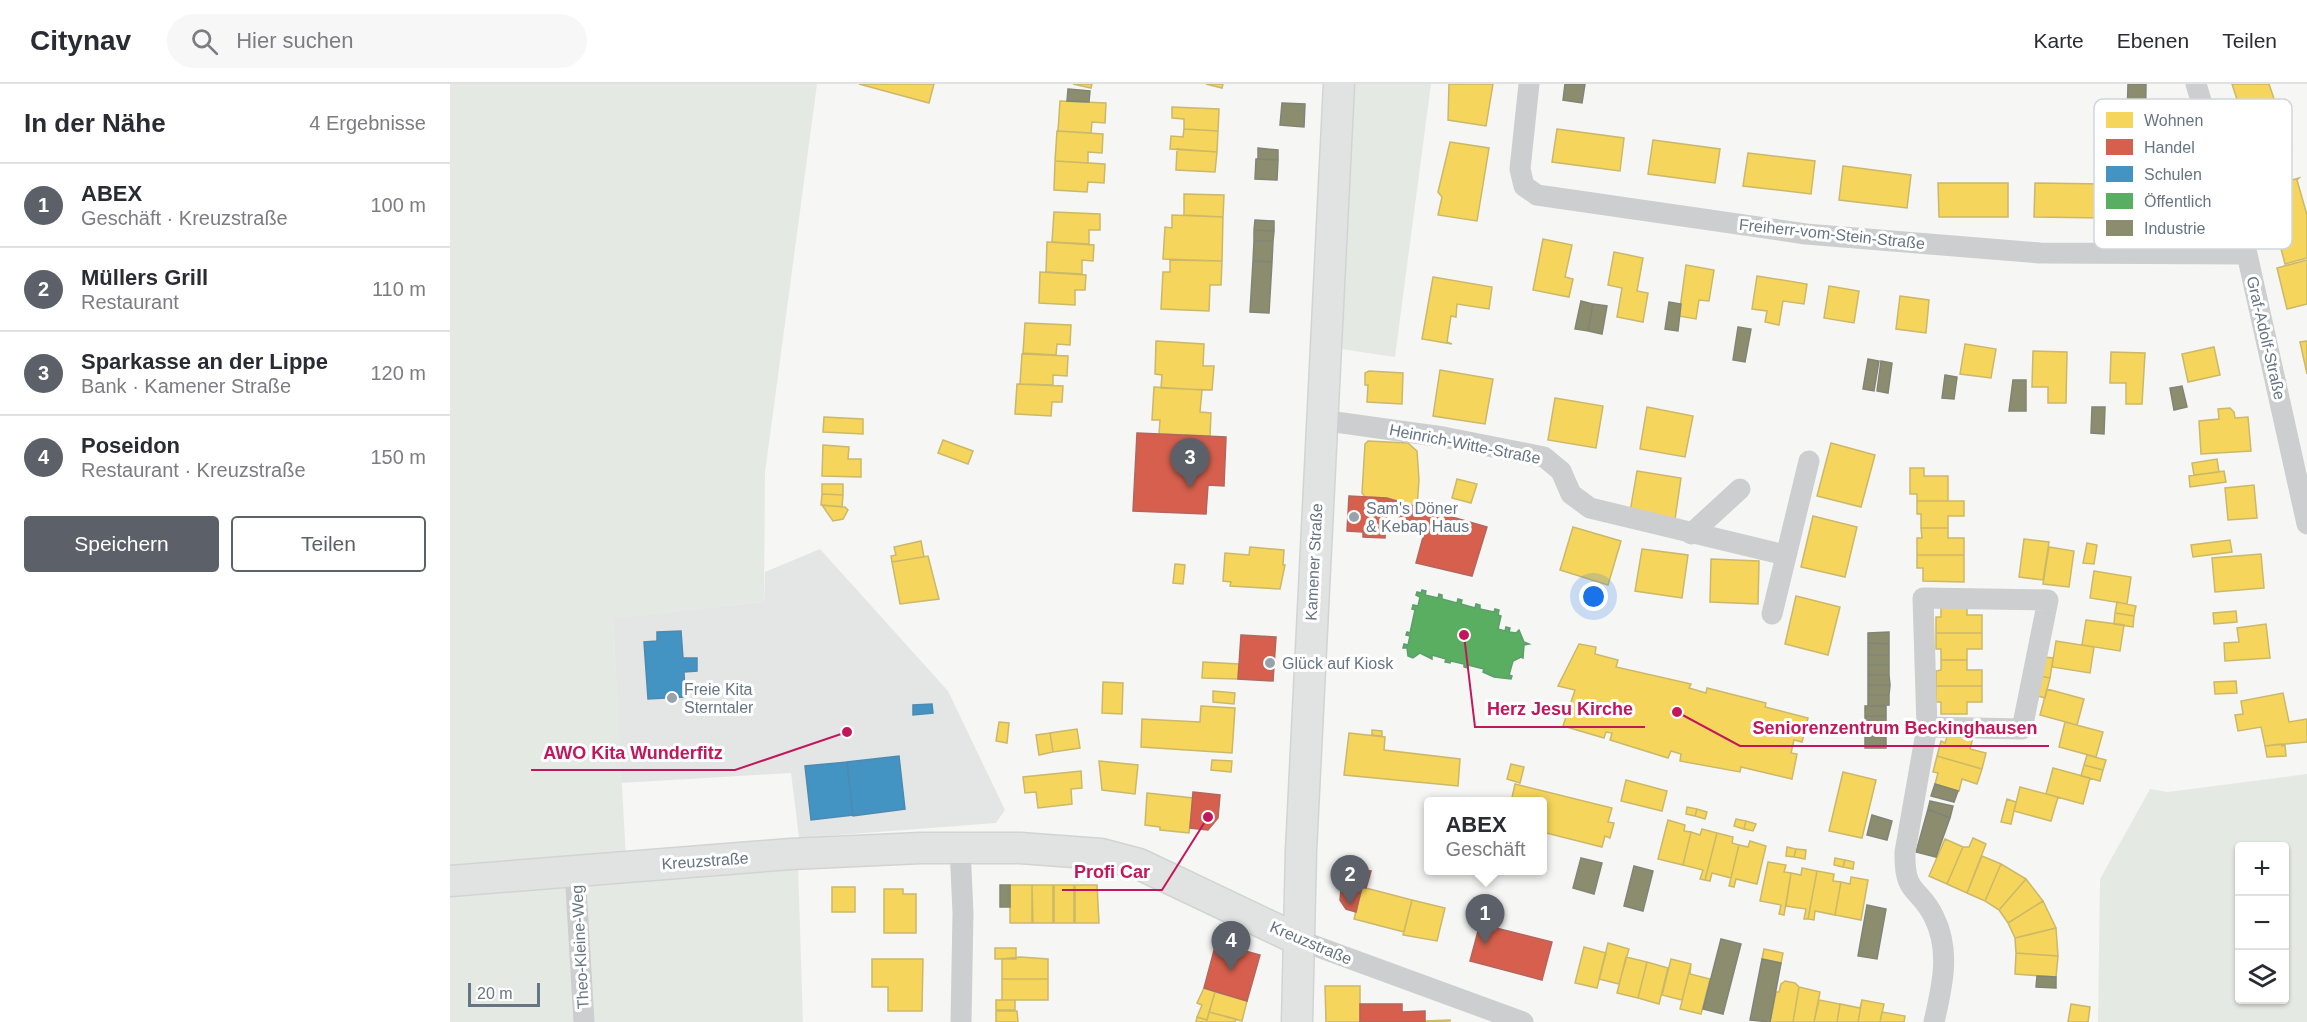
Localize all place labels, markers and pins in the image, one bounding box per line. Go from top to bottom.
pin: 3 [1170,438,1210,488]
place label: Sam's Döner & Kebap Haus [1366,500,1469,535]
marker: Sam's Döner & Kebap Haus [1347,510,1361,524]
place label: Glück auf Kiosk [1282,655,1394,672]
marker: Glück auf Kiosk [1263,656,1277,670]
place label: Freie Kita Sterntaler [684,681,754,716]
marker: Freie Kita Sterntaler [665,691,679,705]
callout: Herz Jesu Kirche [1475,691,1645,727]
callout: Seniorenzentrum Beckinghausen [1740,710,2049,746]
callout: AWO Kita Wunderfitz [531,734,735,770]
callout: Profi Car [1062,854,1162,890]
pin: 2 [1330,856,1370,905]
pin: 1 [1466,894,1504,944]
pin: 4 [1212,922,1250,971]

